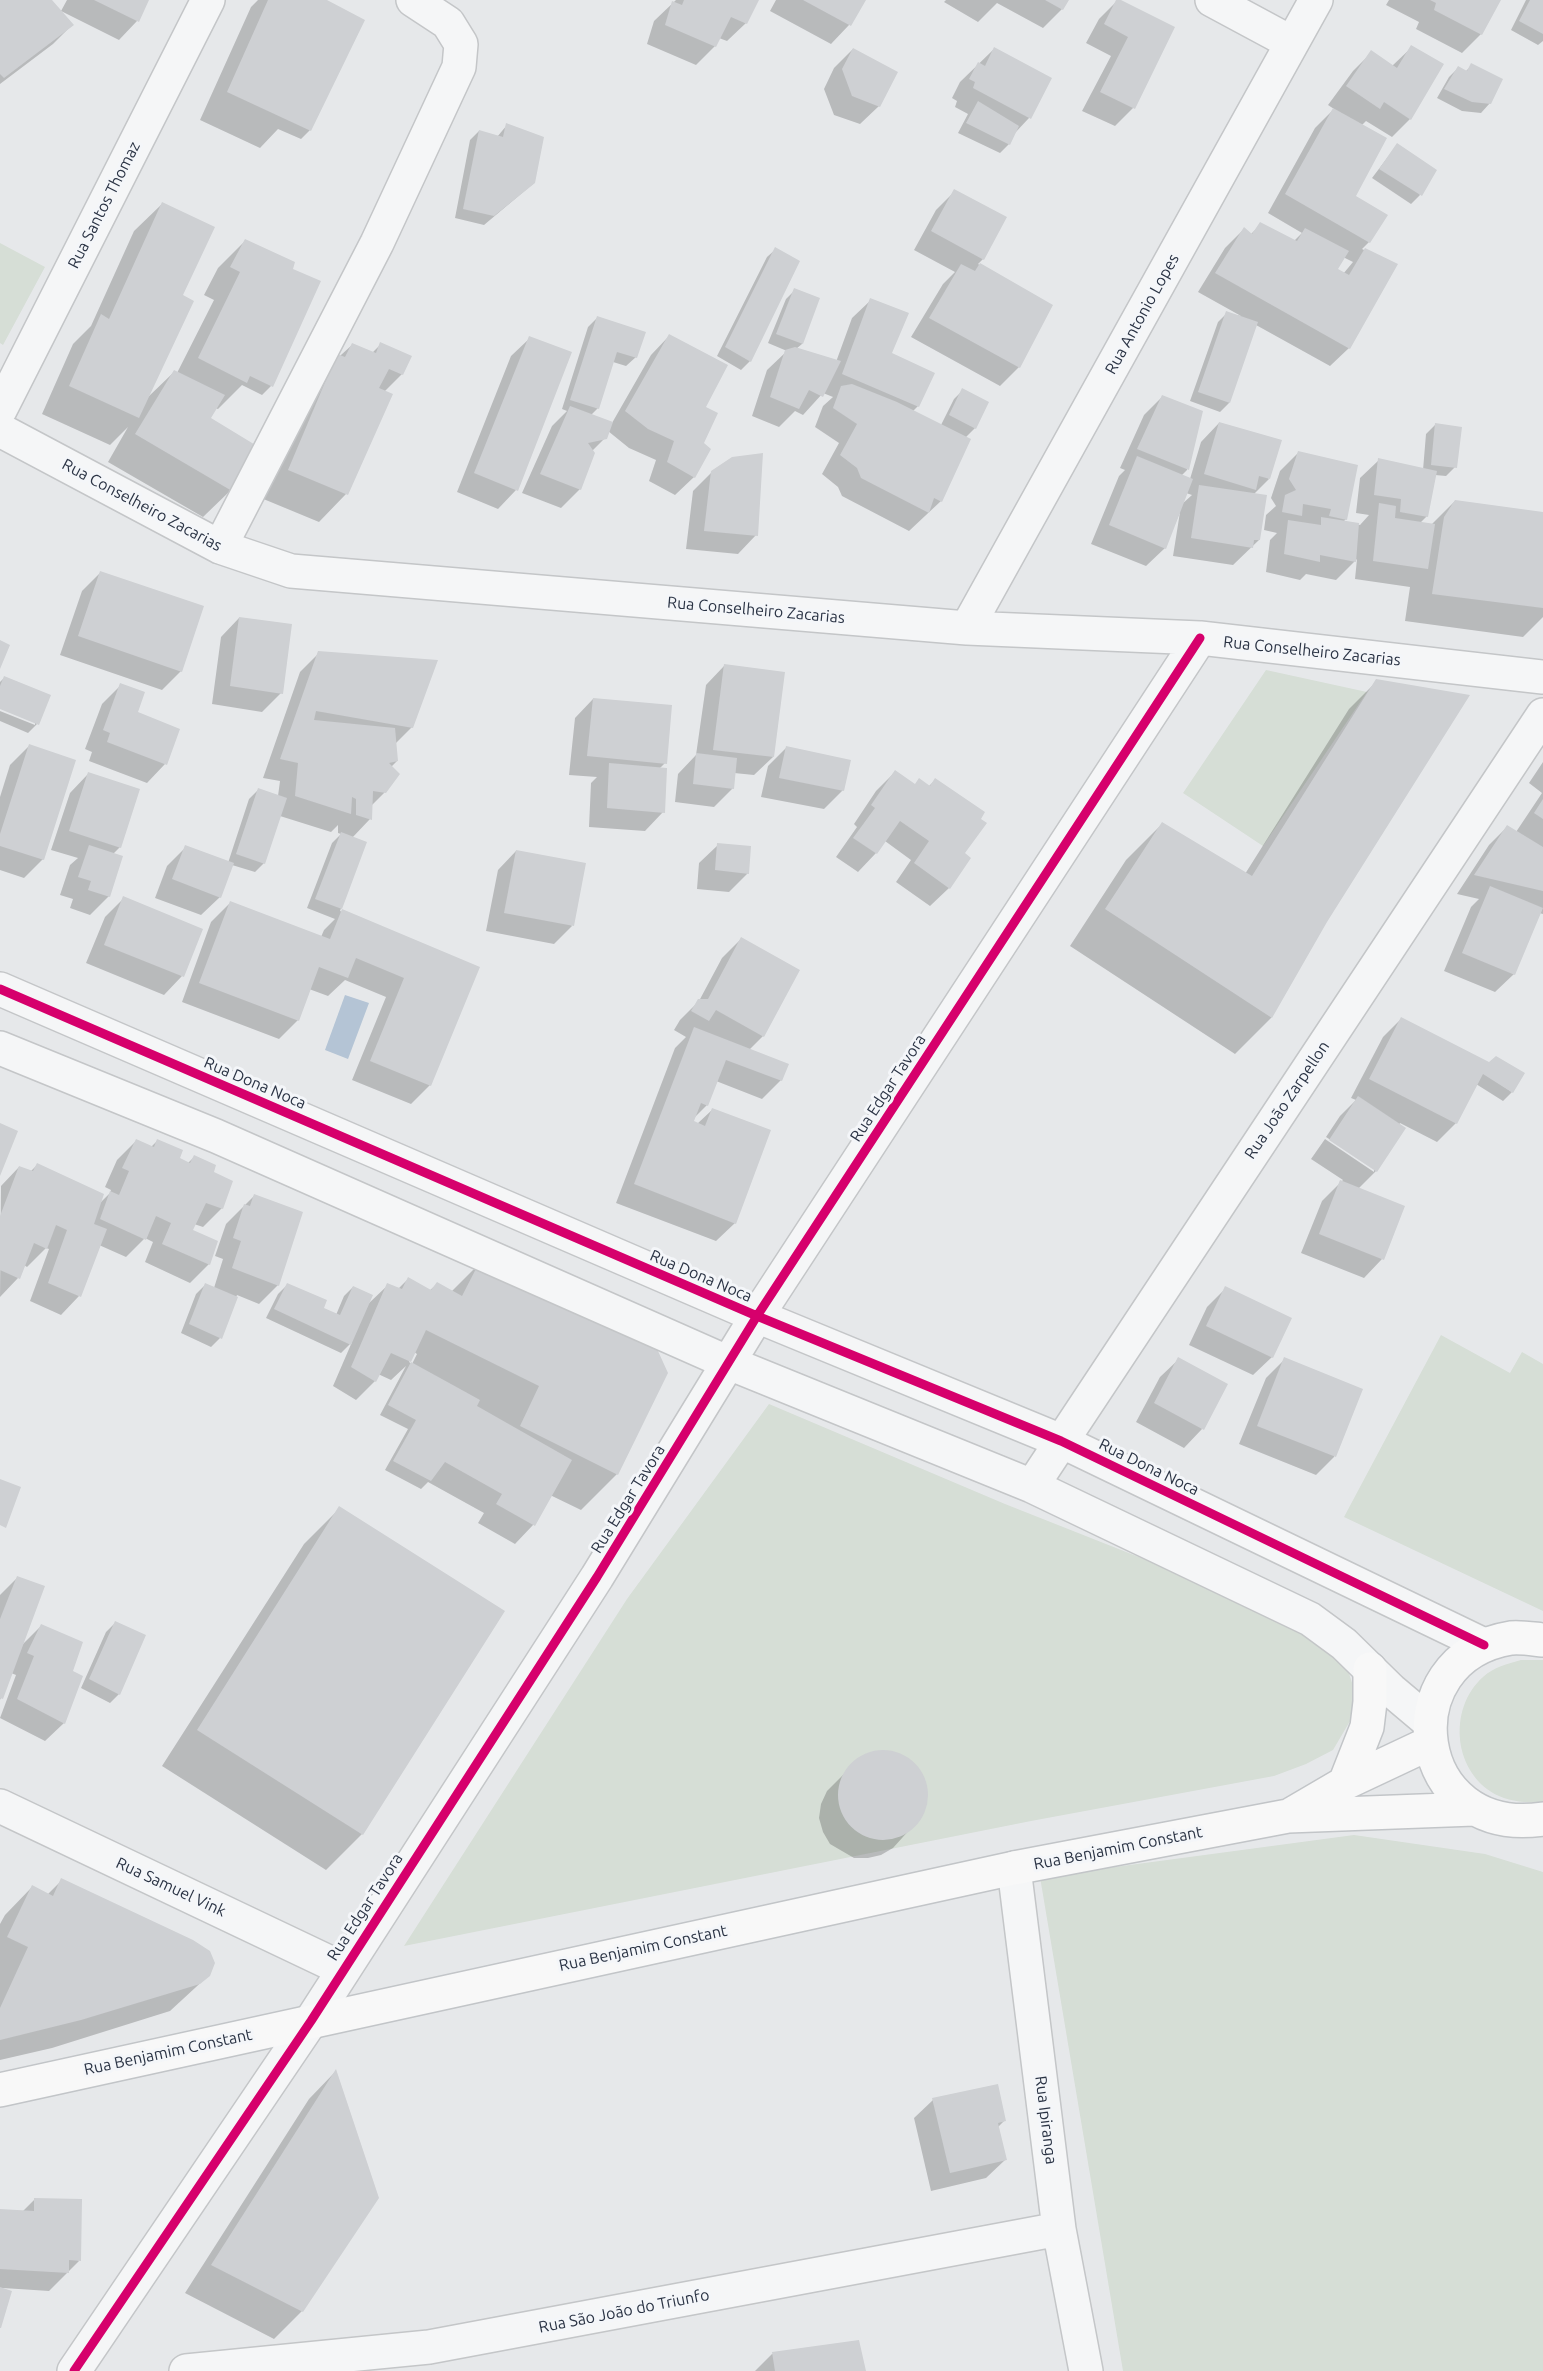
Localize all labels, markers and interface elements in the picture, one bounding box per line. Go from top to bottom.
street label: Rua Santos Thomaz [64,138,144,272]
street label: Rua Antonio Lopes [1101,250,1183,378]
street label: Rua Conselheiro Zacarias [59,455,225,555]
street label: Rua Conselheiro Zacarias [666,593,846,627]
street label: Rua Conselheiro Zacarias [1222,632,1402,670]
street label: Rua Edgar Tavora [846,1031,930,1145]
street label: Rua João Zarpellon [1240,1037,1334,1163]
street label: Rua Dona Noca [201,1053,309,1113]
street label: Rua Dona Noca [647,1246,755,1306]
street label: Rua Dona Noca [1096,1434,1202,1500]
street label: Rua Edgar Tavora [587,1441,669,1557]
street label: Rua Benjamim Constant [1032,1822,1204,1874]
street label: Rua Edgar Tavora [323,1850,407,1964]
street label: Rua Samuel Vink [113,1853,229,1921]
street label: Rua Benjamim Constant [557,1921,729,1975]
street label: Rua Benjamim Constant [82,2025,254,2079]
street label: Rua Ipiranga [1031,2075,1061,2165]
street label: Rua São João do Triunfo [537,2285,711,2337]

